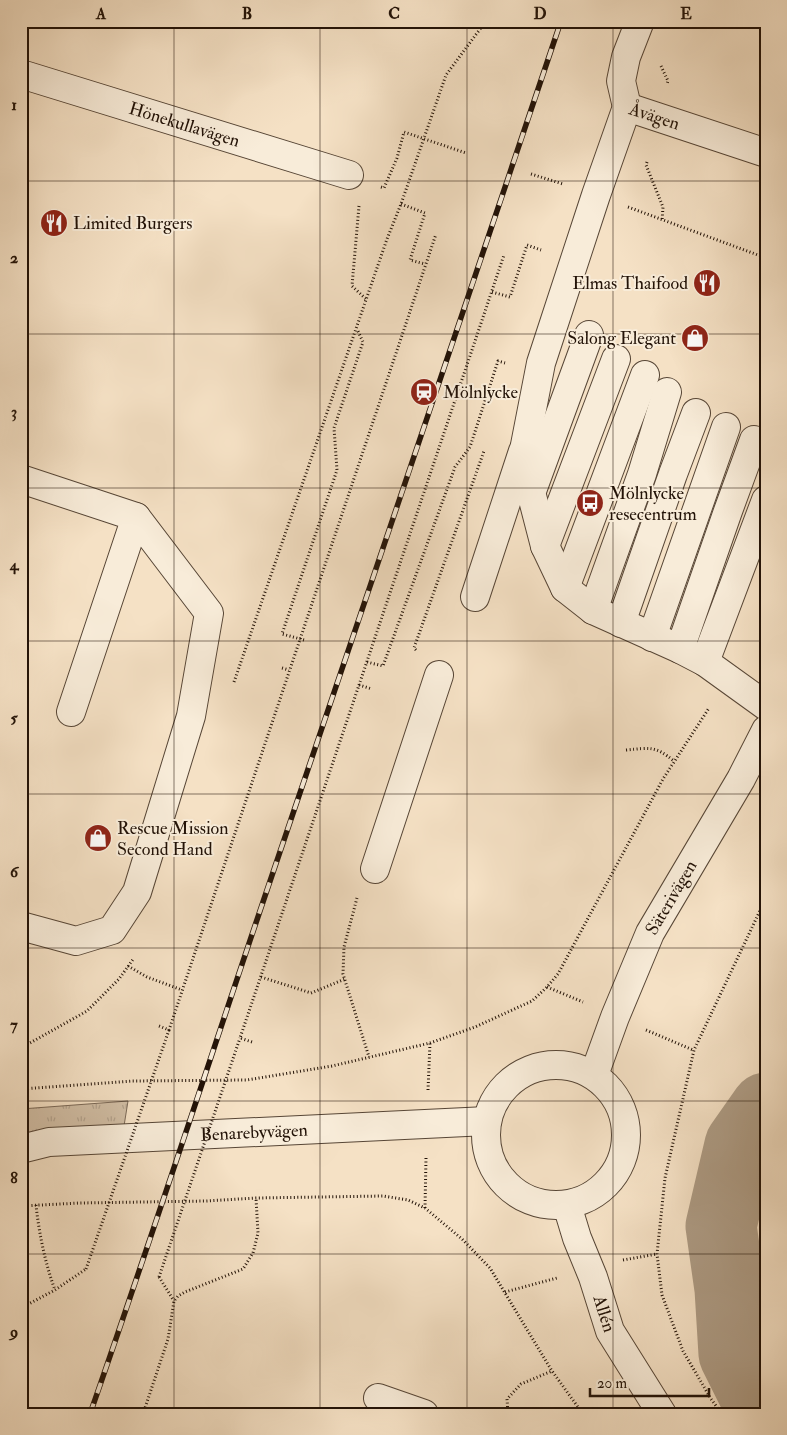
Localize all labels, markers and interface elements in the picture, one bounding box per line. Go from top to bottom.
text: A [95,4,107,24]
text: B [242,4,252,24]
text: C [388,4,400,24]
text: D [533,4,547,24]
text: E [680,4,692,24]
text: 1 [11,95,17,115]
street label: Hönekullavägen [126,96,243,152]
street label: Åvägen [625,97,683,135]
restaurant icon: Limited Burgers [39,208,69,238]
place label: Limited Burgers [73,212,193,235]
text: 2 [10,248,18,268]
restaurant icon: Elmas Thaifood [692,268,722,298]
place label: Elmas Thaifood [572,272,688,295]
shop icon: Salong Elegant [680,323,710,353]
place label: Salong Elegant [567,327,676,350]
station icon: Mölnlycke [409,377,439,407]
place label: Mölnlycke [443,381,518,404]
text: 3 [11,402,17,422]
place label: Mölnlycke resecentrum [609,482,697,526]
bus stop icon: Mölnlycke resecentrum [575,488,605,518]
text: 4 [9,555,20,575]
text: 5 [10,708,18,728]
place label: Rescue Mission Second Hand [117,817,229,861]
shop icon: Rescue Mission Second Hand [83,823,113,853]
street label: Säterivägen [640,856,702,939]
text: 6 [10,862,20,882]
text: 7 [10,1015,18,1035]
street label: Benarebyvägen [200,1118,308,1146]
text: 8 [10,1168,18,1188]
street label: Allén [588,1291,621,1335]
text: 9 [8,1322,18,1342]
scale bar [590,1365,708,1397]
text: 20 m [597,1374,627,1393]

